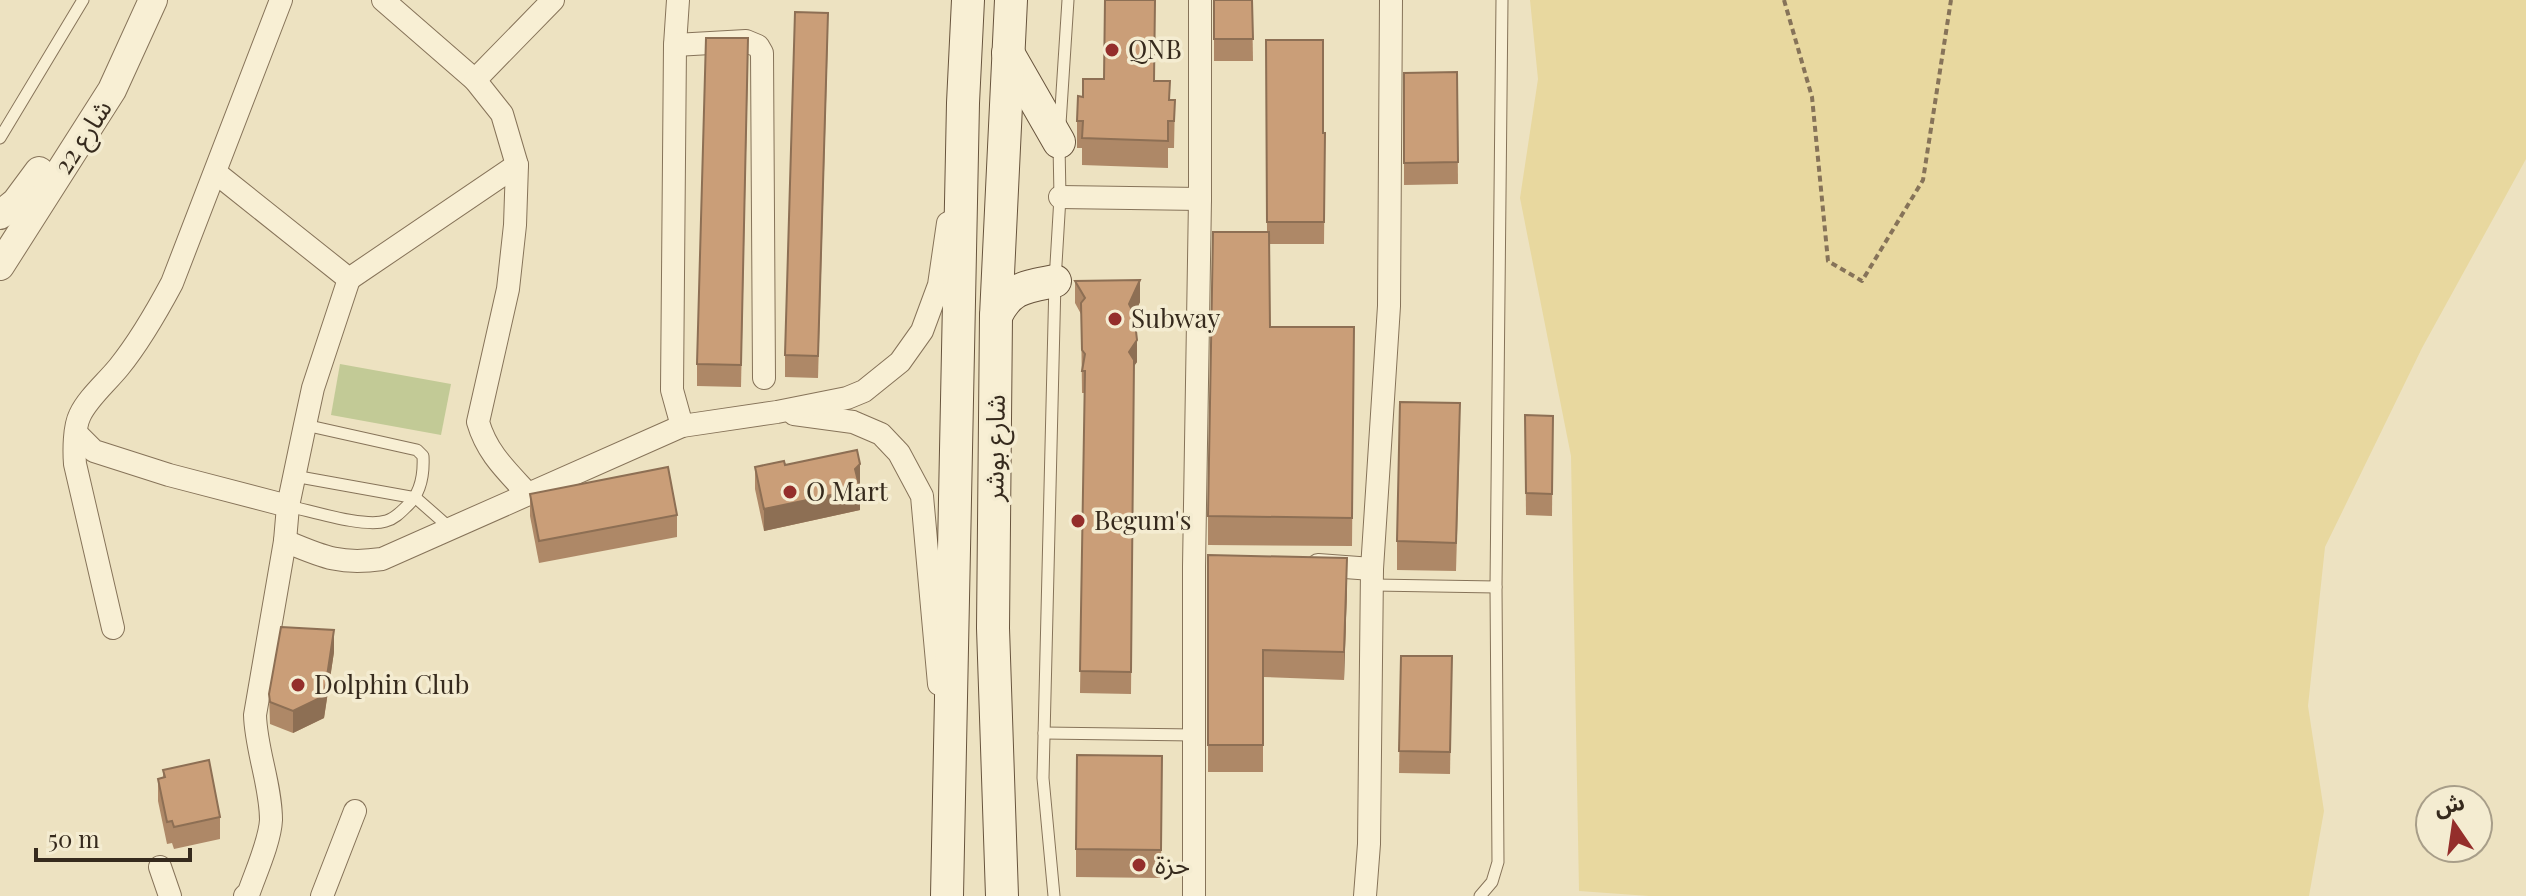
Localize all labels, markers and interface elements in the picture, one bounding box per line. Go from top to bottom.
place label: QNB [1128,31,1182,66]
marker: QNB [1103,41,1121,59]
street label: شارع 22 [45,92,121,182]
place label: Subway [1131,300,1220,335]
marker: Subway [1106,310,1124,328]
street label: شارع بوشر [975,394,1015,503]
place label: O Mart [806,473,889,508]
marker: O Mart [781,483,799,501]
place label: Begum's [1094,502,1191,537]
marker: Begum's [1069,512,1087,530]
place label: Dolphin Club [314,666,469,701]
marker: Dolphin Club [289,676,307,694]
north arrow [2414,784,2494,864]
text: ش [2431,786,2467,822]
scale bar [36,812,190,862]
text: 50 m [48,822,100,854]
place label: حزة [1155,846,1190,881]
marker: حزة [1130,856,1148,874]

